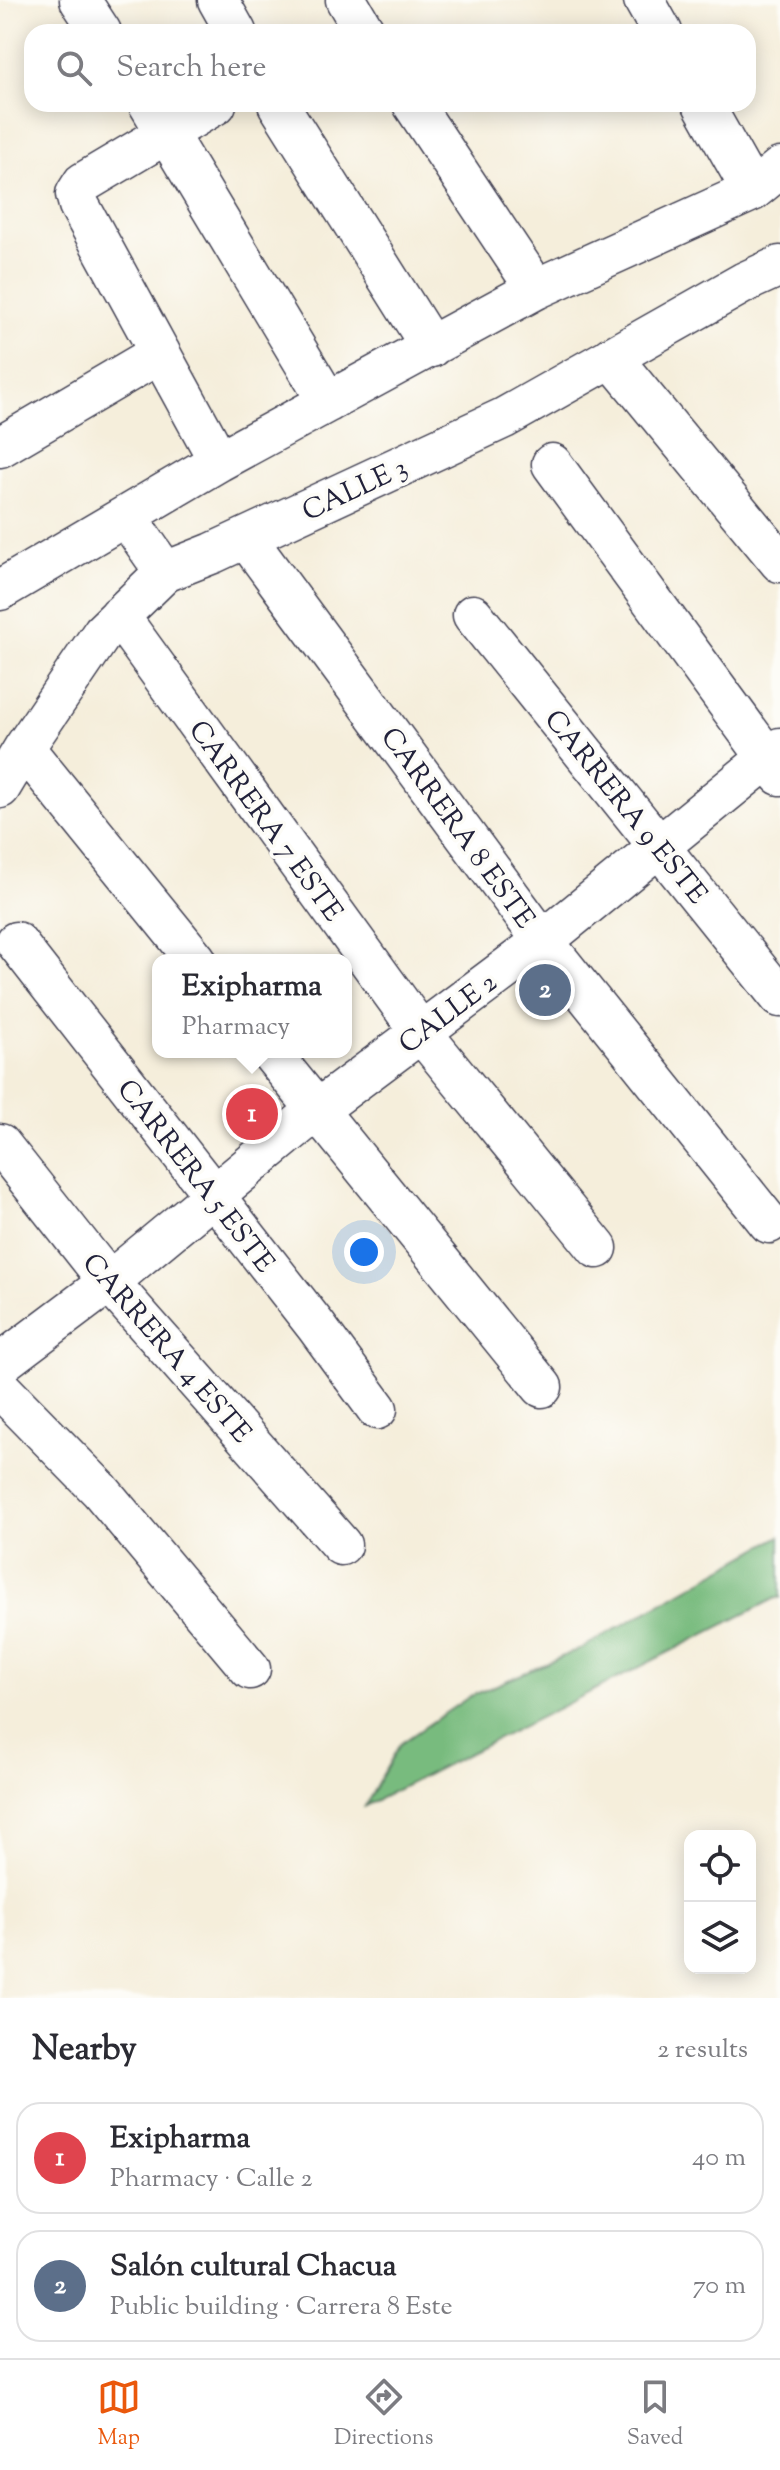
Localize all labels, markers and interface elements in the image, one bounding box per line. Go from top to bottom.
search box [24,24,756,112]
icon: search [52,46,96,90]
text: Search here [116,47,266,90]
street label: CALLE 3 [296,449,415,533]
street label: CARRERA 9 ESTE [534,702,716,914]
street label: CARRERA 7 ESTE [178,713,351,931]
street label: CARRERA 8 ESTE [370,720,543,938]
popup [152,954,352,1058]
pin: 2 [519,960,571,1020]
street label: CALLE 2 [391,964,506,1065]
text: Exipharma [182,966,322,1009]
text: Pharmacy [182,1009,290,1046]
street label: CARRERA 5 ESTE [106,1072,283,1282]
pin: 1 [226,1084,278,1144]
your location [344,1232,384,1272]
street label: CARRERA 4 ESTE [72,1245,260,1453]
map controls [684,1830,756,1974]
button: locate [684,1830,756,1902]
button: layers [684,1902,756,1974]
text: Nearby [32,2026,137,2075]
text: 2 results [657,2032,748,2069]
text: Exipharma [110,2118,250,2161]
text: 1 [56,2140,64,2177]
text: 40 m [692,2140,746,2177]
text: Pharmacy · Calle 2 [110,2161,313,2198]
text: Salón cultural Chacua [110,2246,397,2289]
text: 2 [54,2268,66,2305]
text: 70 m [693,2268,746,2305]
text: Public building · Carrera 8 Este [110,2289,453,2326]
tab: Map [97,2375,141,2455]
tab: Directions [334,2375,433,2455]
tab: Saved [627,2375,683,2455]

